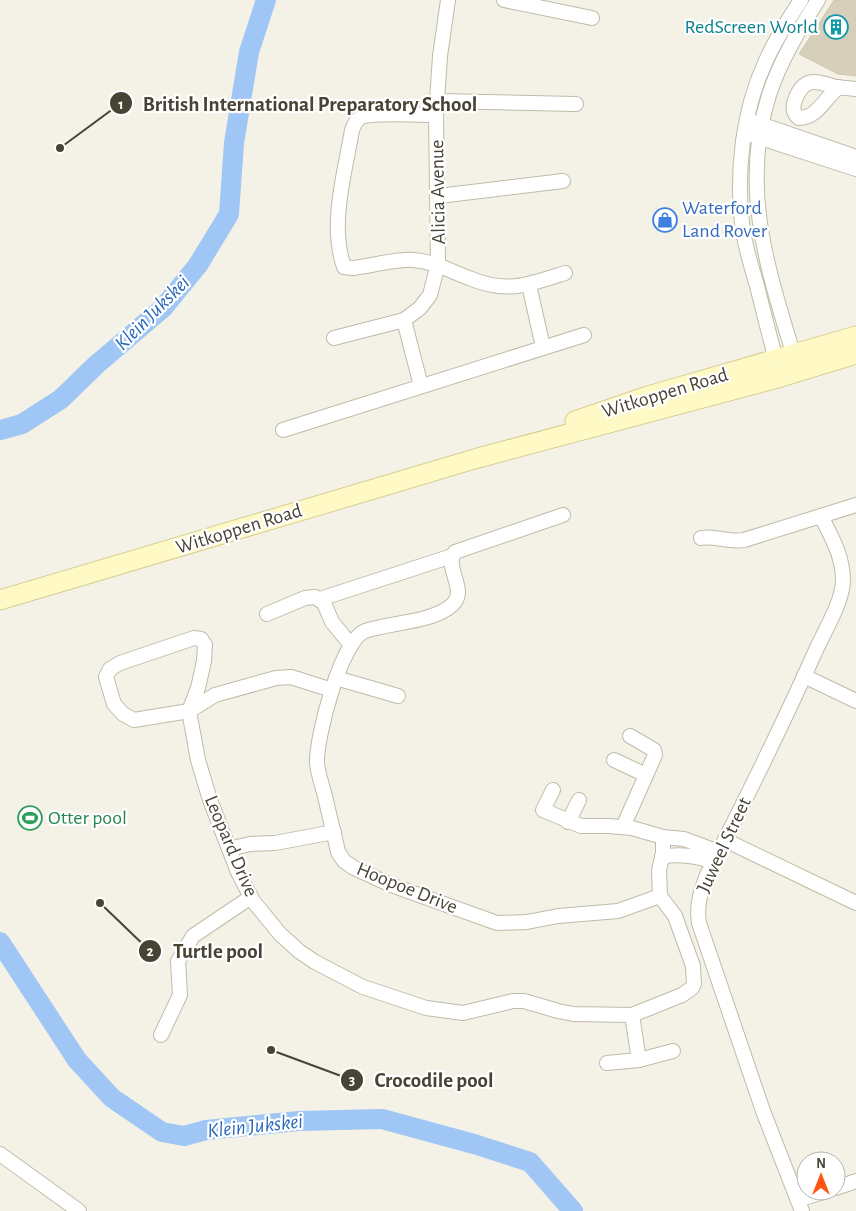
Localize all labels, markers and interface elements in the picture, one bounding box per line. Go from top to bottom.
building icon: RedScreen World [823,14,849,40]
place label: RedScreen World [685,17,818,37]
callout: British International Preparatory School [108,85,488,121]
text: British International Preparatory School [143,94,477,115]
text: 1 [118,97,124,112]
street label: Alicia Avenue [427,139,449,245]
place label: Waterford Land Rover [682,198,768,241]
shop icon: Waterford Land Rover [652,207,678,233]
water label: Klein Jukskei [111,271,194,354]
street label: Witkoppen Road [600,364,730,422]
street label: Witkoppen Road [174,500,304,558]
street label: Leopard Drive [201,792,261,900]
street label: Juweel Street [693,794,755,896]
sports icon: Otter pool [17,805,43,831]
place label: Otter pool [48,808,127,828]
street label: Hoopoe Drive [354,859,460,917]
callout: Turtle pool [138,933,273,969]
text: Turtle pool [173,941,263,962]
text: 2 [146,944,154,959]
callout: Crocodile pool [339,1062,503,1098]
text: Crocodile pool [375,1070,493,1091]
text: 3 [349,1073,355,1088]
water label: Klein Jukskei [206,1111,304,1141]
north arrow [796,1151,846,1201]
text: N [816,1157,826,1171]

